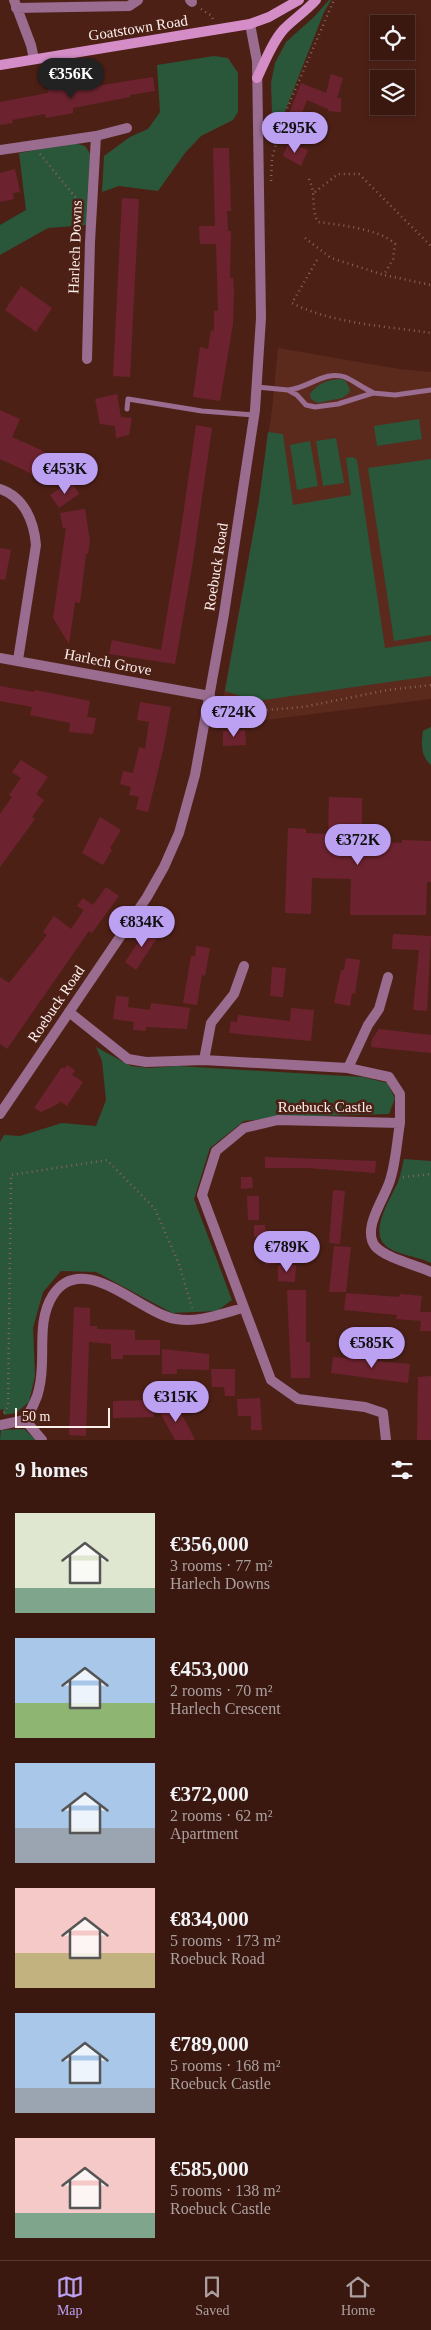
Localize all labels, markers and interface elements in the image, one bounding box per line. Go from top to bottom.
street label: Goatstown Road [87,12,189,44]
map controls [370,15,415,115]
button: locate [370,15,415,60]
pin: €356K [36,58,106,100]
text: €356K [49,65,93,82]
button: layers [370,70,415,115]
pin: €295K [260,112,330,154]
text: €295K [273,119,317,136]
street label: Harlech Downs [65,200,85,294]
pin: €453K [30,452,100,495]
text: €453K [43,460,87,477]
street label: Roebuck Road [201,521,231,612]
street label: Harlech Grove [63,646,153,678]
pin: €724K [199,696,269,738]
text: €724K [212,703,256,720]
pin: €372K [323,824,393,866]
text: €372K [336,831,380,848]
pin: €834K [107,906,177,948]
text: €834K [120,913,164,930]
street label: Roebuck Road [25,962,88,1045]
street label: Roebuck Castle [278,1099,373,1115]
pin: €789K [252,1230,322,1273]
text: €789K [265,1238,309,1255]
pin: €585K [337,1326,407,1369]
text: €585K [350,1334,394,1351]
pin: €315K [141,1380,211,1423]
text: €315K [154,1388,198,1405]
scale bar [15,1405,110,1428]
text: 50 m [22,1409,50,1424]
icon: filters [388,1456,416,1484]
text: 9 homes [15,1458,88,1482]
text: €356,000 [170,1532,249,1556]
icon: home [55,1533,115,1593]
text: 3 rooms · 77 m² [170,1557,273,1574]
text: Harlech Downs [170,1575,270,1592]
text: €453,000 [170,1657,249,1681]
icon: home [55,1658,115,1718]
text: 2 rooms · 70 m² [170,1682,273,1699]
text: Harlech Crescent [170,1700,281,1717]
text: €372,000 [170,1782,249,1806]
icon: home [55,1783,115,1843]
text: 2 rooms · 62 m² [170,1807,273,1824]
text: Apartment [170,1825,238,1842]
text: €834,000 [170,1907,249,1931]
icon: home [55,1908,115,1968]
text: 5 rooms · 173 m² [170,1932,281,1949]
text: Roebuck Road [170,1950,265,1967]
text: €789,000 [170,2032,249,2056]
icon: home [55,2033,115,2093]
text: 5 rooms · 168 m² [170,2057,281,2074]
text: Roebuck Castle [170,2075,271,2092]
text: €585,000 [170,2157,249,2181]
icon: home [55,2158,115,2218]
text: 5 rooms · 138 m² [170,2182,281,2199]
text: Roebuck Castle [170,2200,271,2217]
tab: Map [56,2273,84,2319]
tab: Saved [195,2273,229,2319]
tab: Home [341,2273,375,2319]

